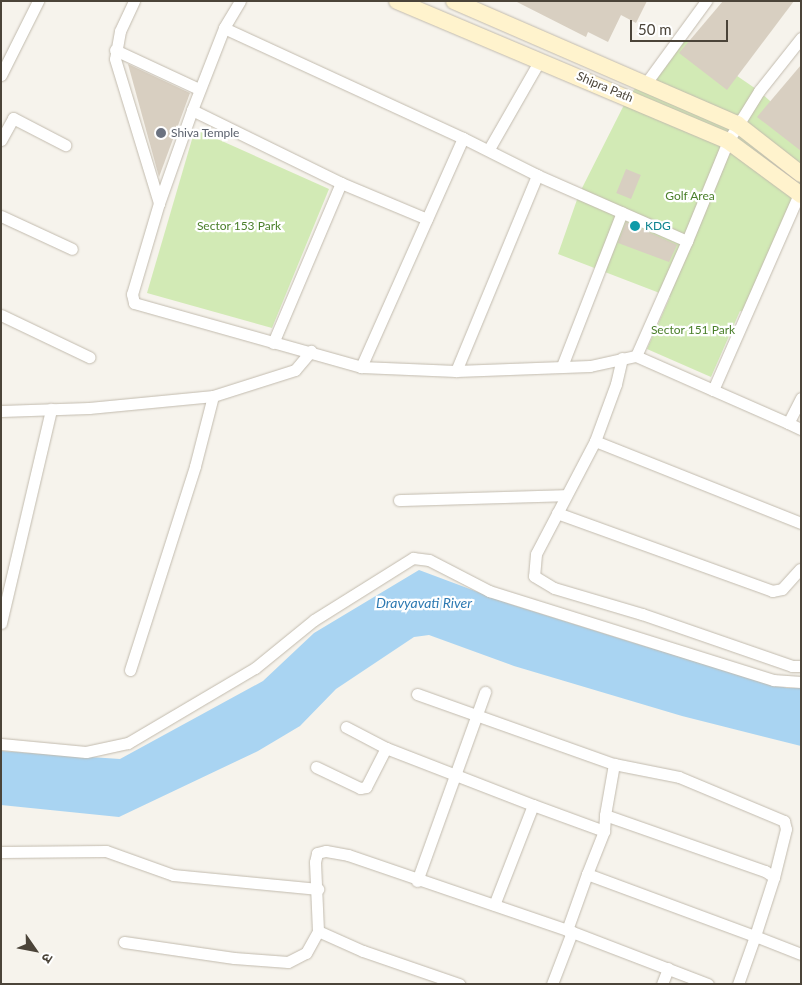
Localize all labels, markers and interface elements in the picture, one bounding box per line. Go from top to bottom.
scale bar [632,10,730,42]
text: 50 m [638,20,672,38]
street label: Shipra Path [575,69,635,105]
place label: Shiva Temple [171,126,240,140]
marker: Shiva Temple [155,127,167,139]
park label: Golf Area [665,189,715,203]
park label: Sector 153 Park [197,219,281,233]
place label: KDG [645,219,671,233]
marker: KDG [629,220,641,232]
park label: Sector 151 Park [651,323,735,337]
water label: Dravyavati River [376,595,472,611]
north arrow [10,925,60,975]
text: उ [39,950,57,967]

